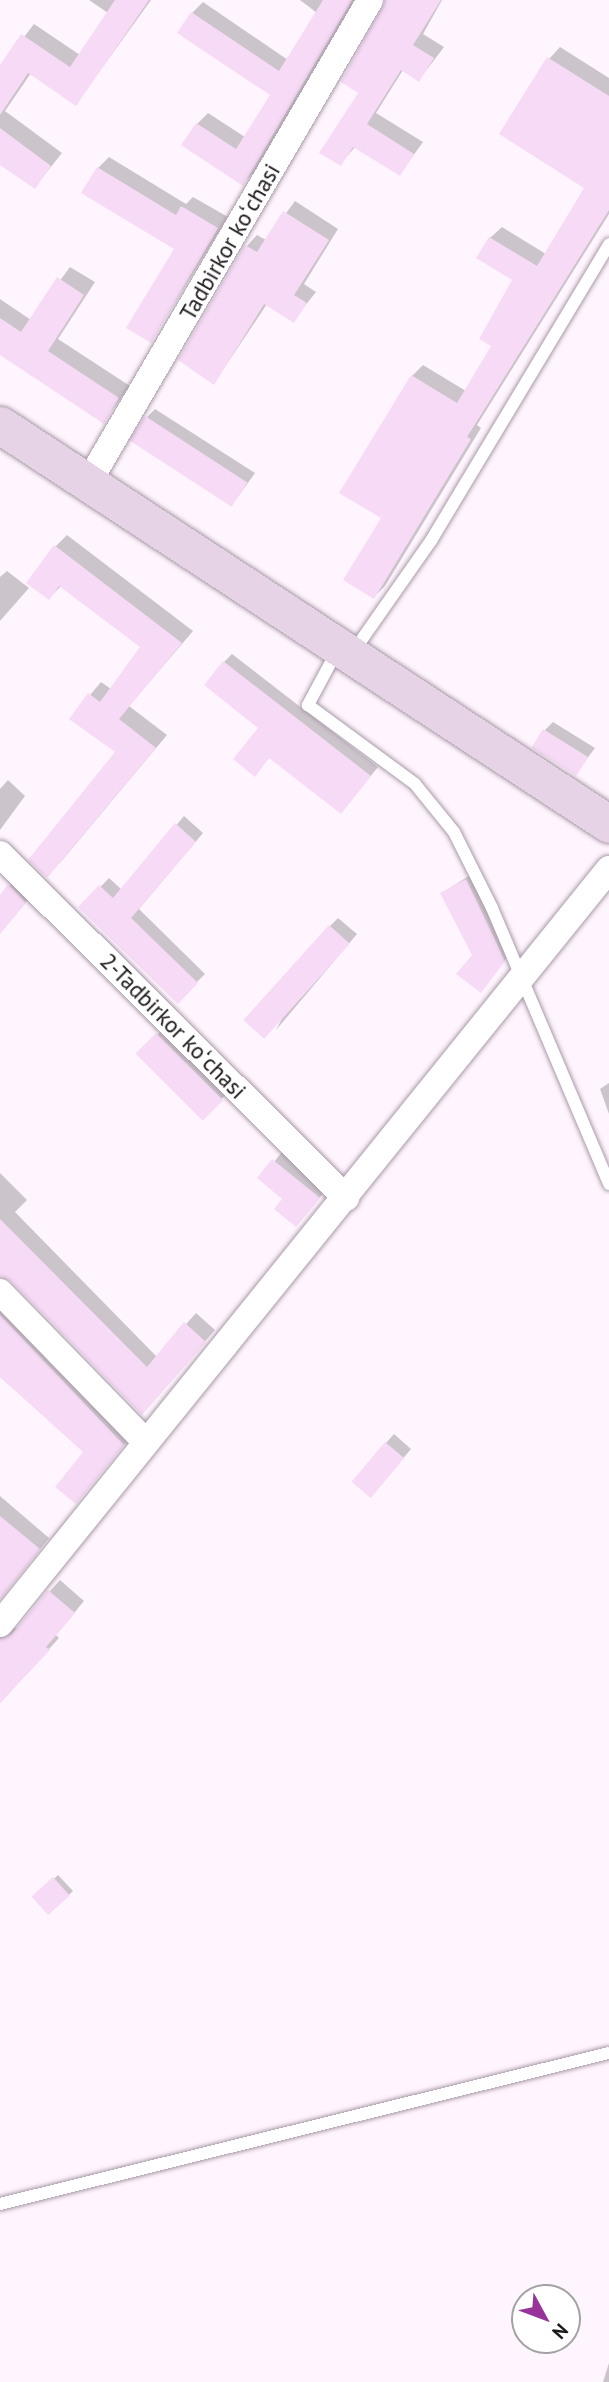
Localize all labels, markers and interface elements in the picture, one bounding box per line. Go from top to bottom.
street label: Tadbirkor koʻchasi [174,159,286,325]
street label: 2-Tadbirkor koʻchasi [94,947,252,1105]
north arrow [511,2284,581,2354]
text: N [547,2319,573,2344]

